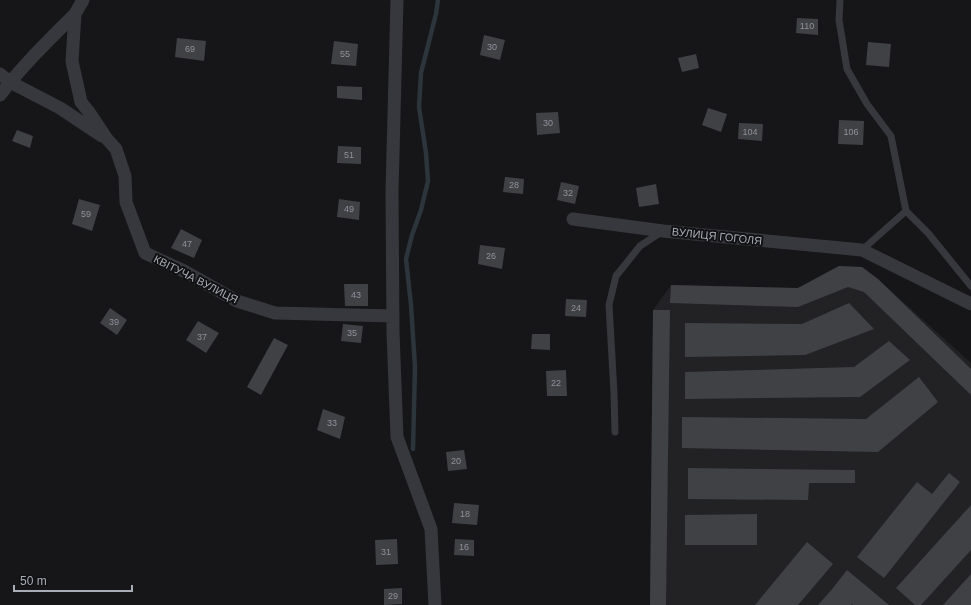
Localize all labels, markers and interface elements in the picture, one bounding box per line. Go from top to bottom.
house number: 110 [800,21,814,31]
house number: 30 [487,42,497,52]
house number: 69 [185,44,195,54]
house number: 55 [340,49,350,59]
house number: 30 [543,118,553,128]
house number: 104 [742,127,758,137]
house number: 106 [843,127,859,137]
house number: 51 [344,150,354,160]
house number: 28 [509,180,519,190]
house number: 32 [563,188,573,198]
house number: 49 [344,204,354,214]
house number: 59 [81,209,91,219]
street label: ВУЛИЦЯ ГОГОЛЯ [671,225,763,247]
house number: 47 [182,239,192,249]
house number: 26 [486,251,496,261]
street label: КВІТУЧА ВУЛИЦЯ [152,253,240,305]
house number: 43 [351,290,361,300]
house number: 24 [571,303,581,313]
house number: 39 [109,317,119,327]
house number: 35 [347,328,357,338]
house number: 37 [197,332,207,342]
house number: 22 [551,378,561,388]
house number: 33 [327,418,337,428]
house number: 20 [451,456,461,466]
house number: 18 [460,509,470,519]
house number: 16 [459,542,469,552]
house number: 31 [381,547,391,557]
scale bar [14,567,132,593]
text: 50 m [20,574,47,588]
house number: 29 [388,591,398,601]

